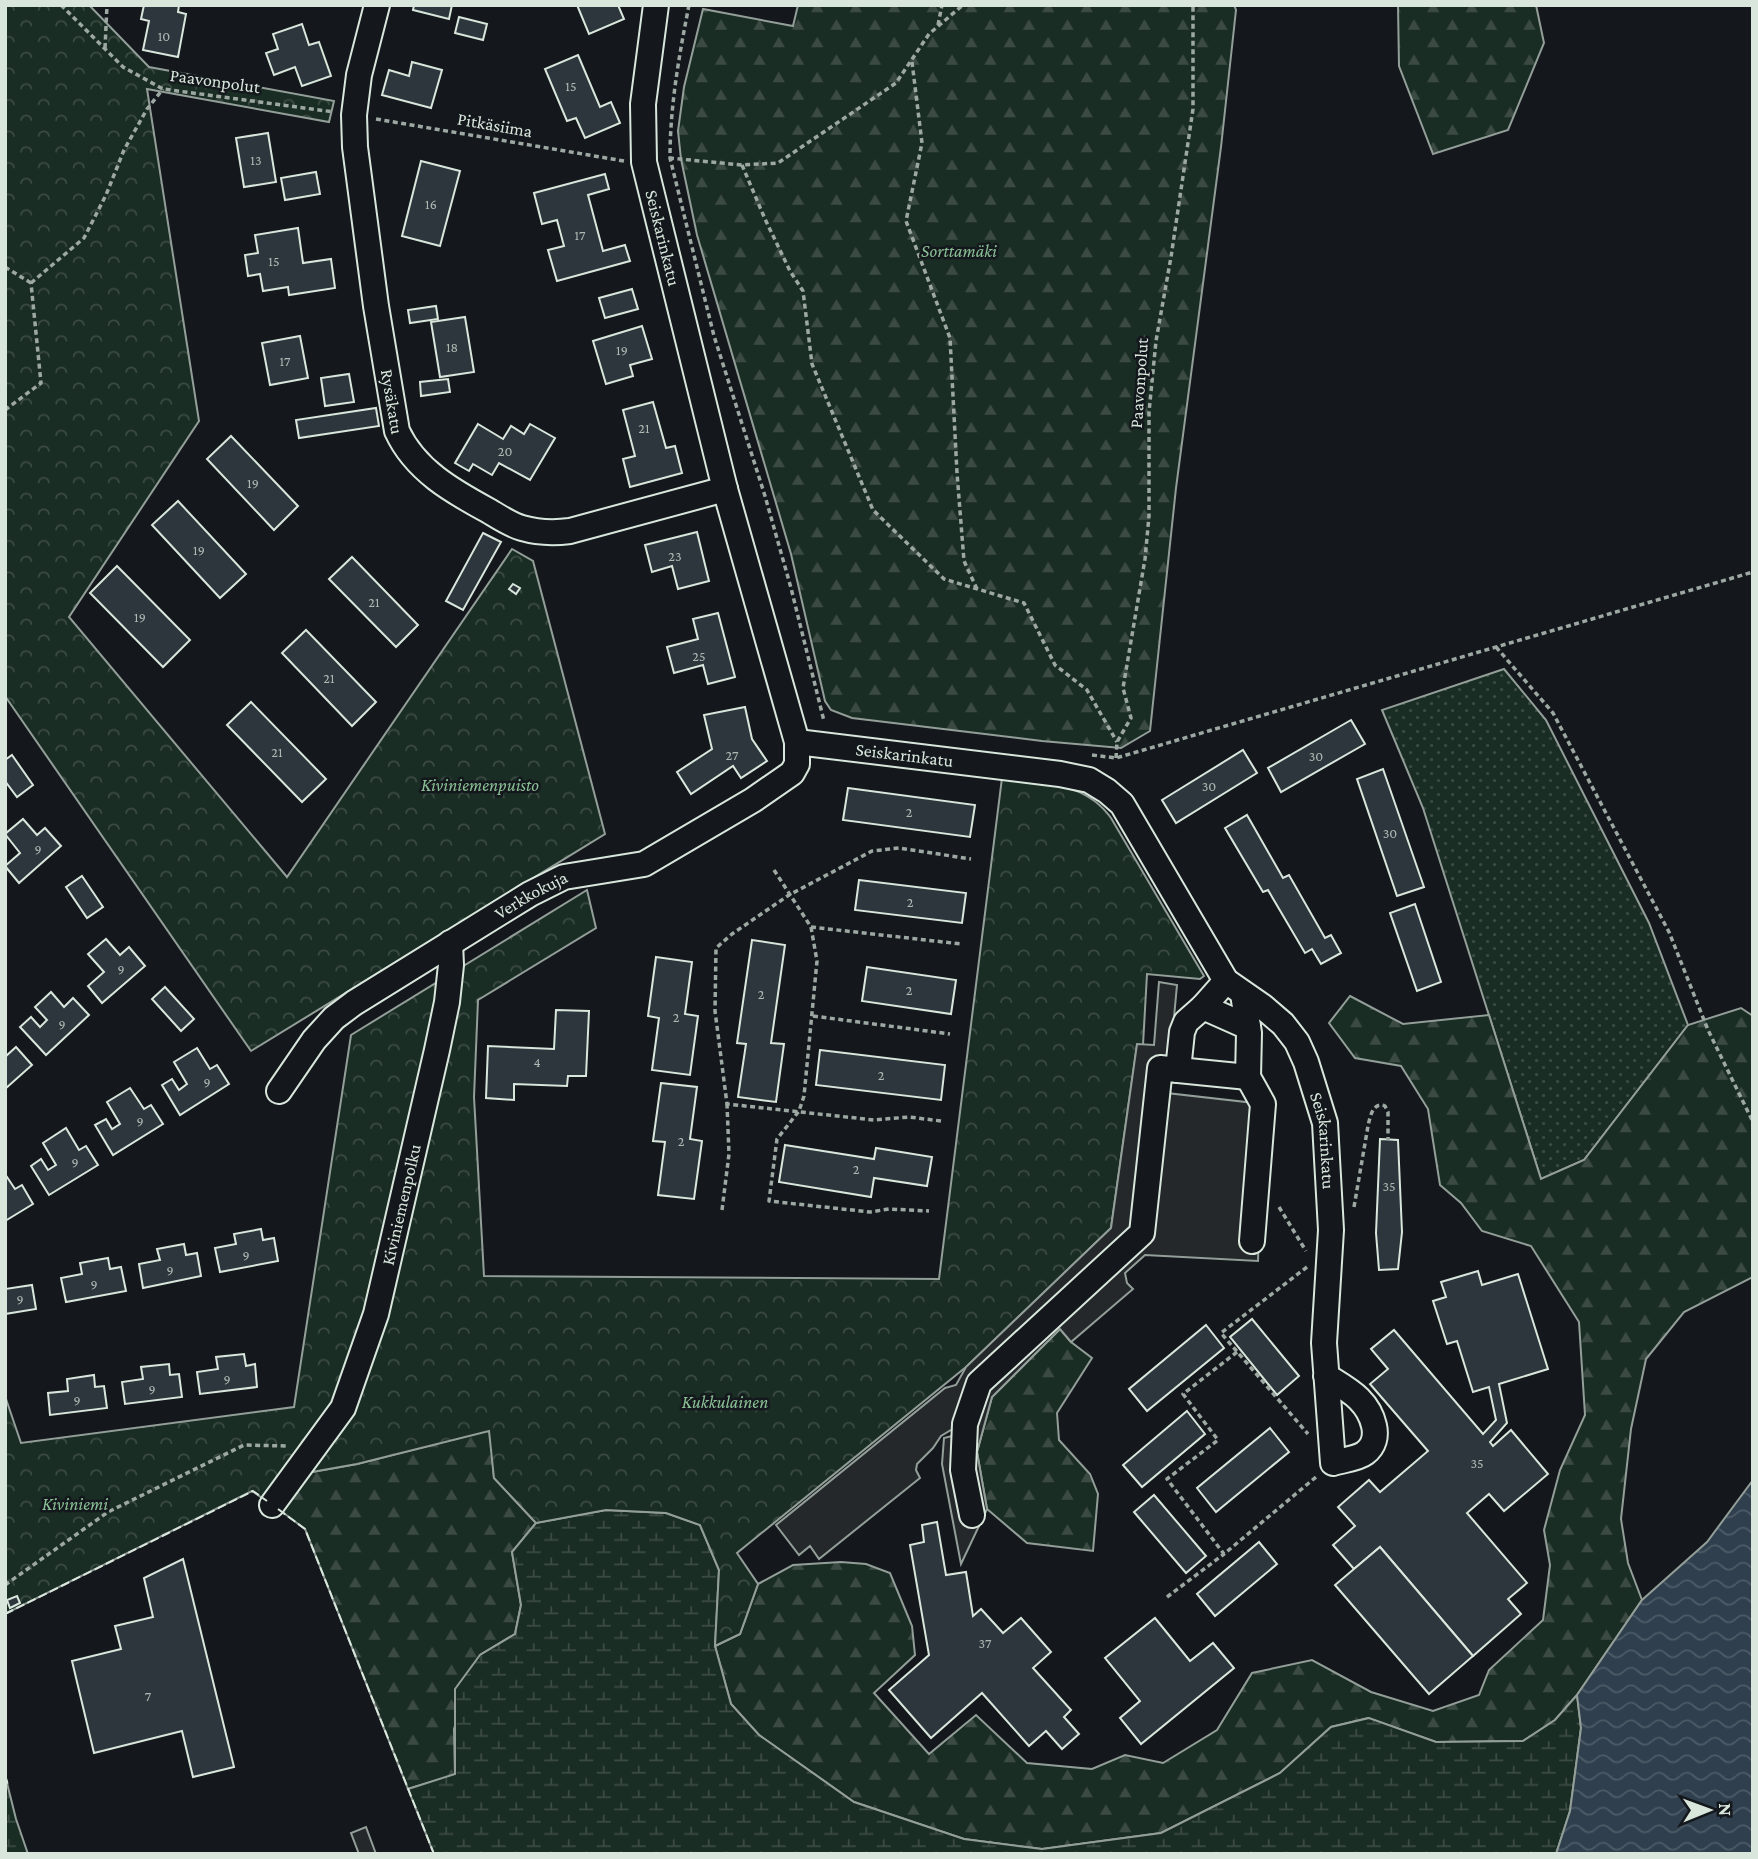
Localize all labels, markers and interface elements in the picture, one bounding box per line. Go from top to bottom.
house number: 10 [158,28,170,44]
street label: Paavonpolut [169,65,262,97]
house number: 15 [565,78,577,94]
street label: Pitkäsiima [456,109,534,141]
house number: 13 [250,152,262,168]
street label: Seiskarinkatu [641,188,684,288]
house number: 16 [425,196,437,212]
house number: 17 [574,227,586,243]
park label: Sorttamäki [921,241,997,261]
house number: 15 [268,253,280,269]
street label: Paavonpolut [1126,336,1152,429]
house number: 18 [446,339,458,355]
house number: 19 [616,342,628,358]
house number: 17 [279,353,291,369]
street label: Rysäkatu [377,368,407,436]
house number: 21 [638,420,650,436]
house number: 20 [498,443,512,459]
house number: 19 [247,475,259,491]
house number: 19 [193,542,205,558]
house number: 23 [668,548,682,564]
house number: 21 [368,594,380,610]
house number: 19 [134,609,146,625]
house number: 25 [692,648,706,664]
house number: 21 [323,670,335,686]
street label: Seiskarinkatu [854,739,955,771]
house number: 21 [271,744,283,760]
house number: 27 [726,747,739,763]
house number: 30 [1309,748,1323,764]
park label: Kiviniemenpuisto [421,775,539,795]
house number: 30 [1202,778,1216,794]
house number: 2 [906,804,913,820]
house number: 30 [1383,825,1397,841]
house number: 9 [34,841,42,857]
street label: Verkkokuja [491,867,571,924]
house number: 2 [907,894,914,910]
house number: 9 [117,961,125,977]
house number: 2 [906,982,913,998]
house number: 2 [758,986,765,1002]
house number: 2 [673,1009,680,1025]
house number: 9 [58,1016,66,1032]
house number: 4 [533,1054,541,1070]
house number: 2 [878,1067,885,1083]
house number: 9 [203,1074,211,1090]
street label: Seiskarinkatu [1306,1090,1339,1190]
house number: 9 [136,1113,144,1129]
house number: 2 [678,1133,685,1149]
street label: Kiviniemenpolku [378,1142,425,1267]
house number: 9 [71,1154,79,1170]
house number: 2 [853,1161,860,1177]
house number: 35 [1382,1178,1396,1194]
house number: 9 [242,1247,250,1263]
house number: 9 [166,1262,174,1278]
house number: 9 [90,1276,98,1292]
house number: 9 [16,1291,24,1307]
house number: 9 [223,1371,231,1387]
house number: 9 [148,1381,156,1397]
house number: 9 [73,1392,81,1408]
park label: Kukkulainen [682,1392,768,1412]
house number: 35 [1470,1455,1484,1471]
park label: Kiviniemi [42,1494,108,1514]
house number: 37 [979,1635,992,1651]
house number: 7 [145,1688,152,1704]
north arrow [1674,1775,1744,1845]
text: N [1715,1803,1736,1816]

